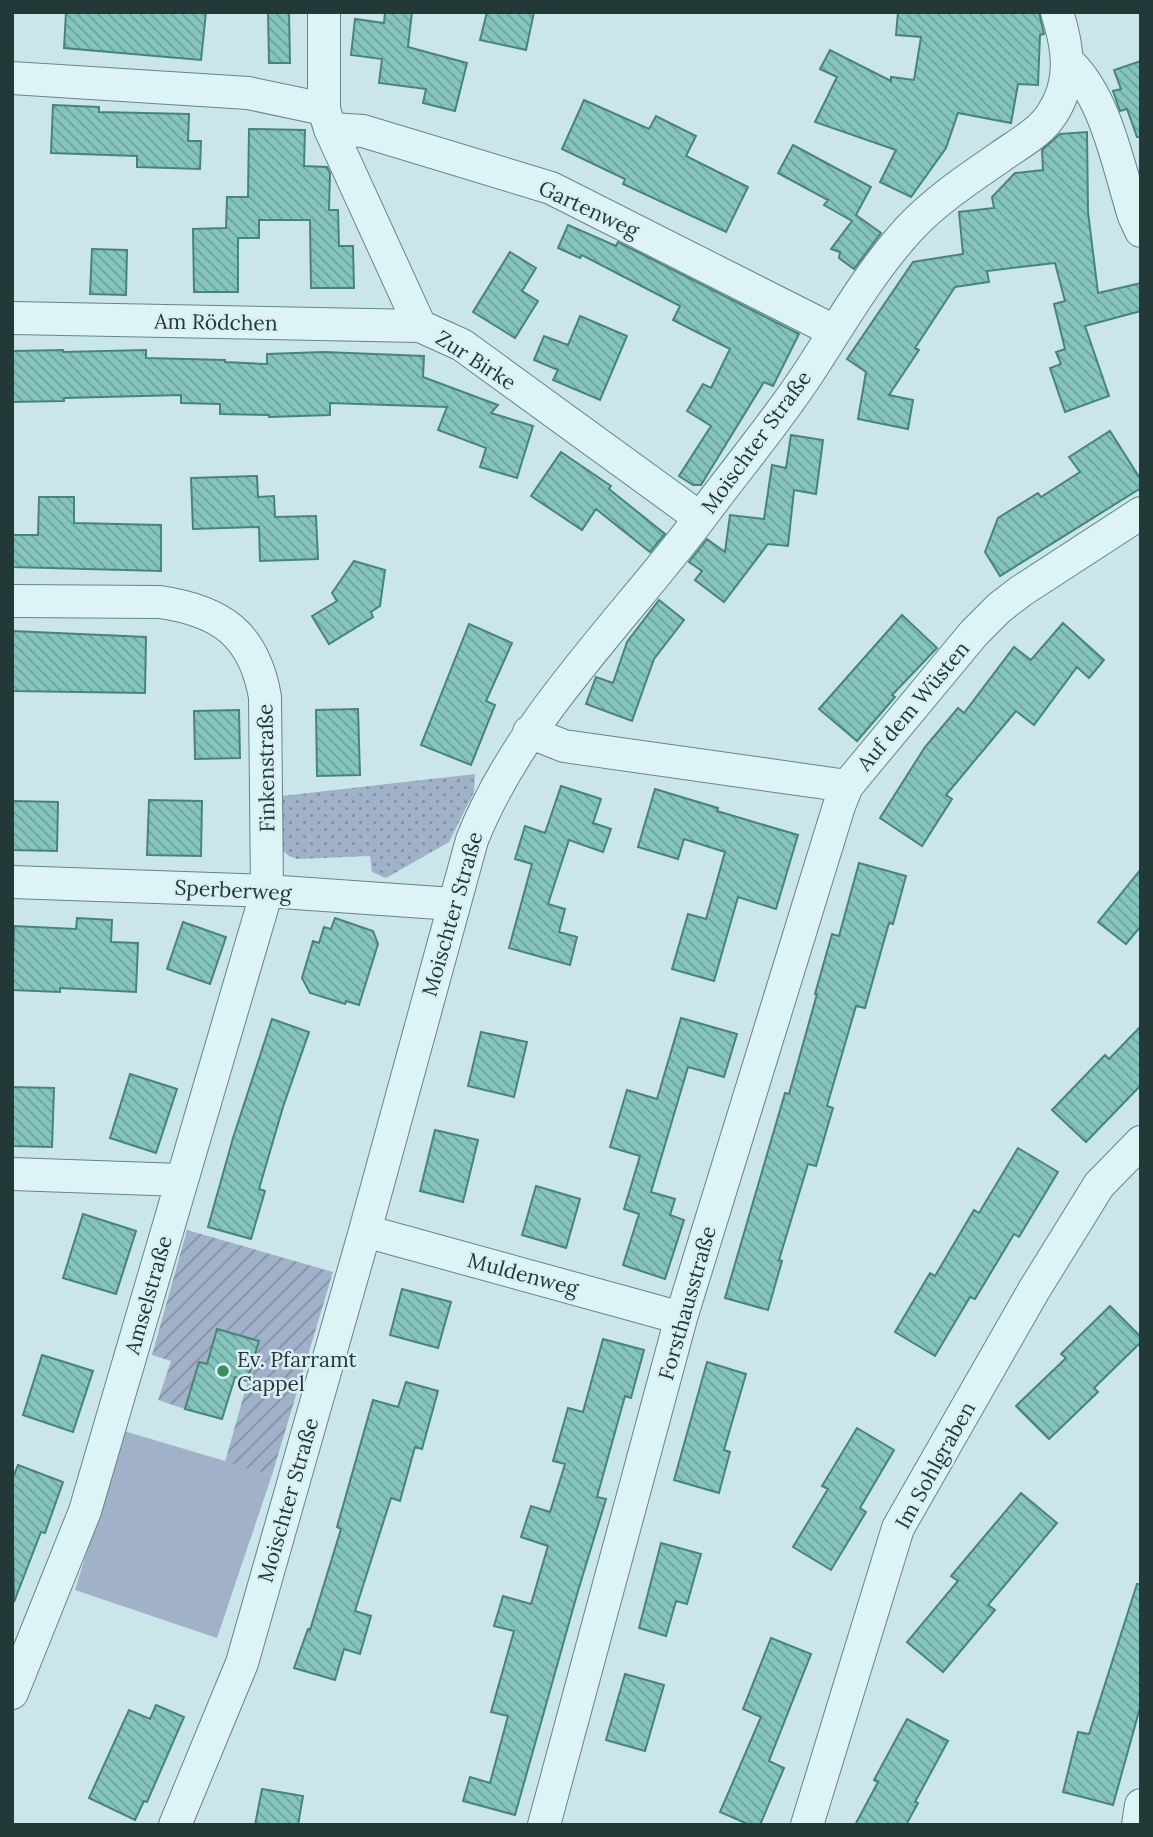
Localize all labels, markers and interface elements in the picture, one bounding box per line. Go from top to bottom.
street label: Gartenweg [535,174,644,244]
street label: Am Rödchen [153,307,278,337]
street label: Zur Birke [431,324,521,396]
street label: Moischter Straße [695,365,817,519]
street label: Auf dem Wüsten [850,635,975,777]
street label: Finkenstraße [251,703,281,833]
street label: Moischter Straße [416,828,488,1000]
street label: Sperberweg [174,873,293,907]
street label: Forsthausstraße [652,1223,722,1383]
street label: Amselstraße [118,1233,178,1358]
street label: Muldenweg [465,1246,582,1302]
place label: Ev. Pfarramt Cappel [237,1346,357,1397]
marker: Ev. Pfarramt Cappel [215,1363,231,1379]
street label: Im Sohlgraben [889,1396,981,1533]
street label: Moischter Straße [252,1414,324,1586]

